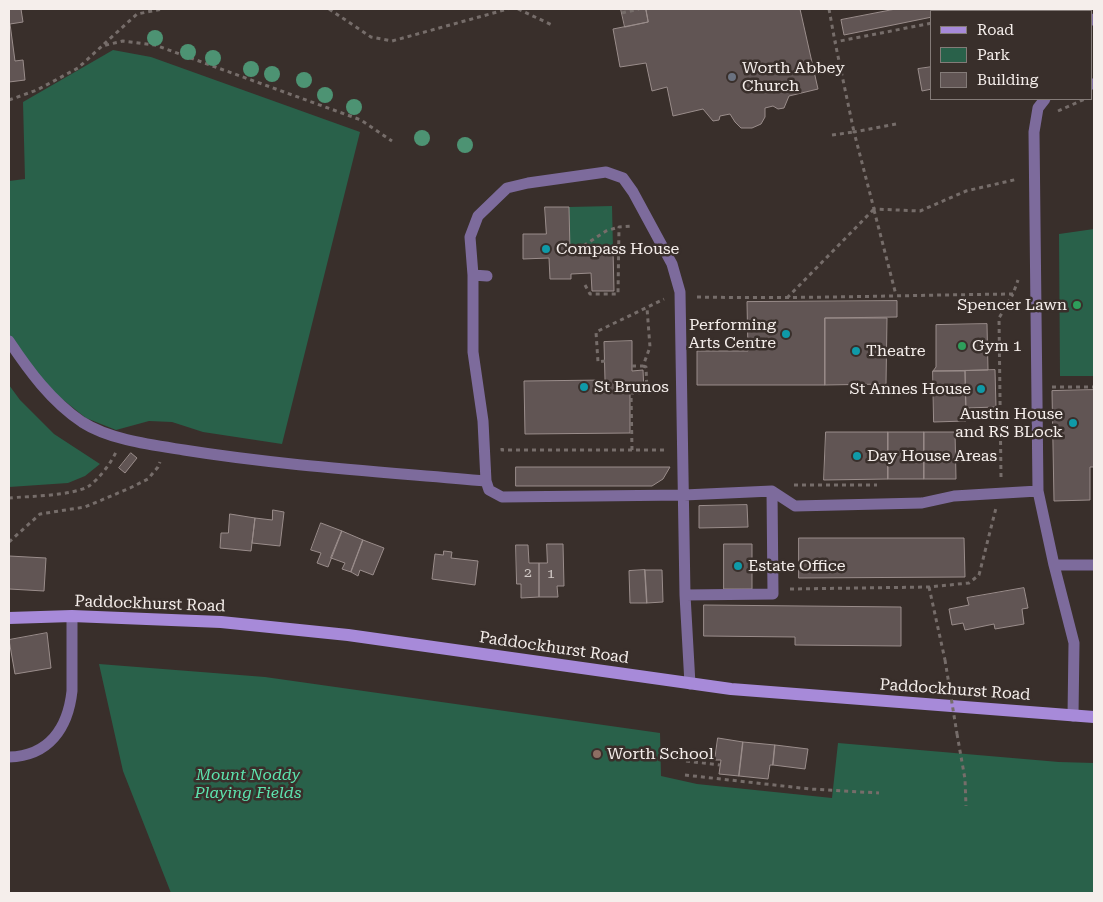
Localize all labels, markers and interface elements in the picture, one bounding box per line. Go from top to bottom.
legend [930,10,1093,100]
text: Road [977,21,1014,39]
text: Park [977,46,1010,64]
place label: Worth Abbey Church [742,58,845,96]
marker: Worth Abbey Church [726,71,738,83]
text: Building [977,71,1038,89]
place label: Compass House [556,239,679,259]
marker: Compass House [540,243,552,255]
place label: Spencer Lawn [957,295,1067,315]
marker: Spencer Lawn [1071,299,1083,311]
place label: Performing Arts Centre [689,315,776,353]
marker: Performing Arts Centre [780,328,792,340]
place label: Gym 1 [972,336,1022,356]
marker: Gym 1 [956,340,968,352]
place label: Theatre [866,341,925,361]
marker: Theatre [850,345,862,357]
place label: St Brunos [594,377,669,397]
place label: St Annes House [850,379,971,399]
marker: St Brunos [578,381,590,393]
marker: St Annes House [975,383,987,395]
place label: Austin House and RS BLock [955,404,1063,442]
marker: Austin House and RS BLock [1067,417,1079,429]
place label: Day House Areas [867,446,997,466]
marker: Day House Areas [851,450,863,462]
place label: Estate Office [748,556,846,576]
marker: Estate Office [732,560,744,572]
house number: 2 [524,565,532,581]
house number: 1 [547,566,555,582]
street label: Paddockhurst Road [74,592,226,616]
street label: Paddockhurst Road [478,628,630,668]
street label: Paddockhurst Road [879,675,1031,705]
place label: Worth School [607,744,714,764]
marker: Worth School [591,748,603,760]
park label: Mount Noddy Playing Fields [195,765,301,803]

